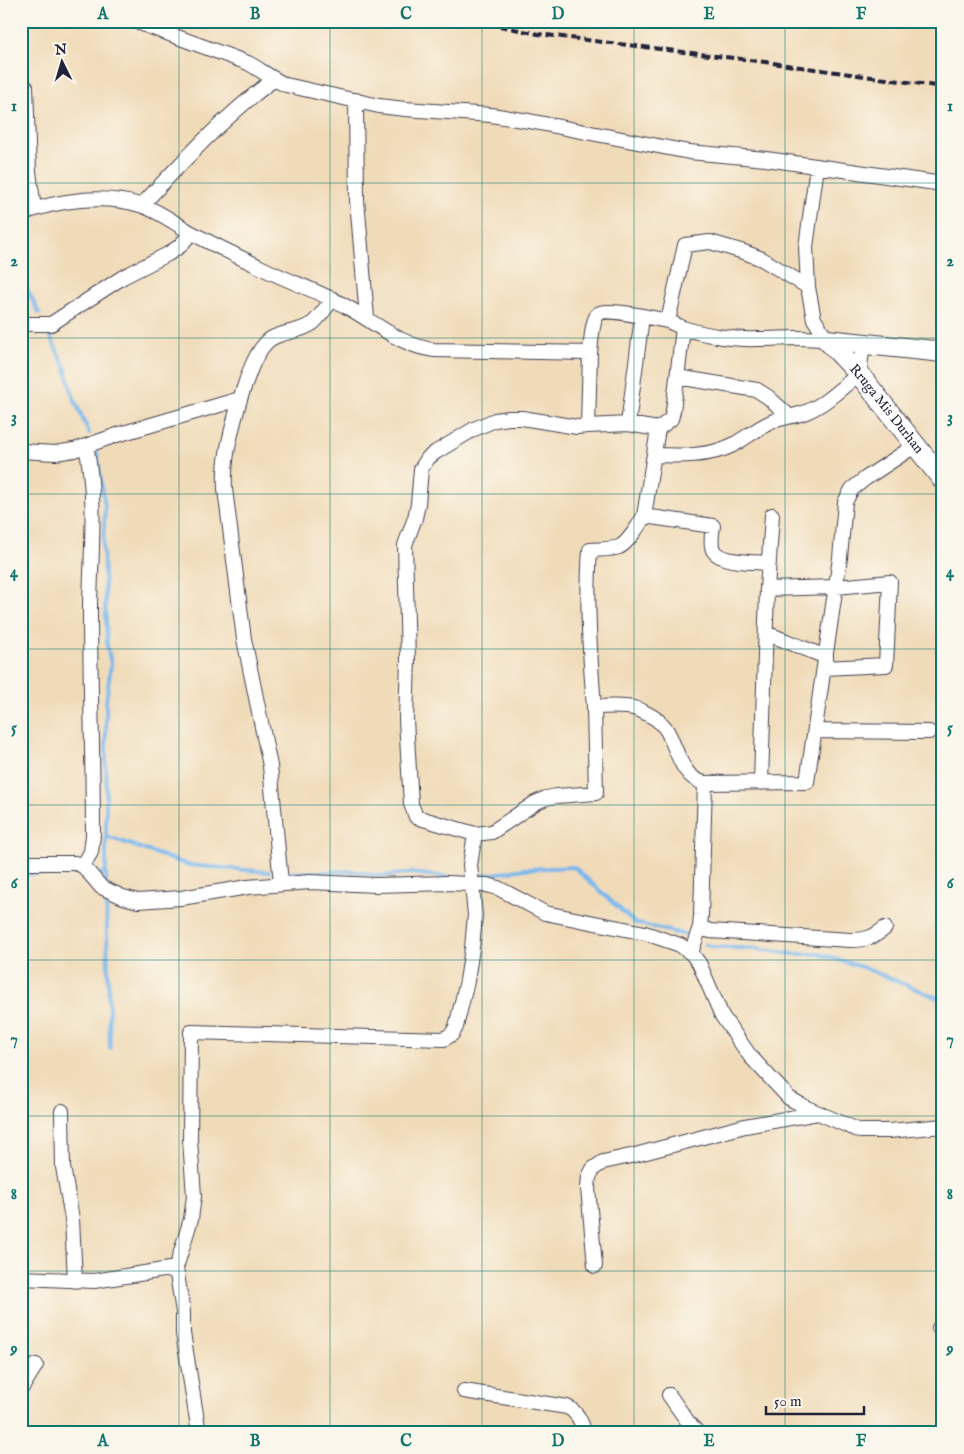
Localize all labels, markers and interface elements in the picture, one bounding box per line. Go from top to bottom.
text: A [97,5,110,25]
text: B [250,5,261,25]
text: C [400,5,412,25]
text: D [552,5,565,25]
text: E [703,5,715,25]
text: F [856,5,867,25]
north arrow [38,38,88,88]
text: N [53,41,68,60]
text: 1 [11,97,17,117]
text: 1 [947,97,953,117]
text: 2 [10,252,18,272]
text: 2 [946,252,954,272]
street label: Rruga Mis Durhan [845,360,928,458]
text: 3 [11,408,17,428]
text: 3 [947,408,953,428]
text: 4 [10,563,19,583]
text: 4 [946,563,955,583]
text: 5 [11,719,17,739]
text: 5 [947,719,953,739]
text: 6 [11,874,19,894]
text: 6 [947,874,955,894]
text: 7 [10,1030,18,1050]
text: 7 [946,1030,954,1050]
text: 8 [11,1185,17,1205]
text: 8 [947,1185,953,1205]
text: 9 [10,1340,18,1360]
text: 9 [946,1340,954,1360]
scale bar [766,1384,864,1416]
text: 50 m [774,1392,802,1411]
text: A [97,1432,110,1452]
text: B [250,1432,261,1452]
text: C [400,1432,412,1452]
text: D [552,1432,565,1452]
text: E [703,1432,715,1452]
text: F [856,1432,867,1452]

